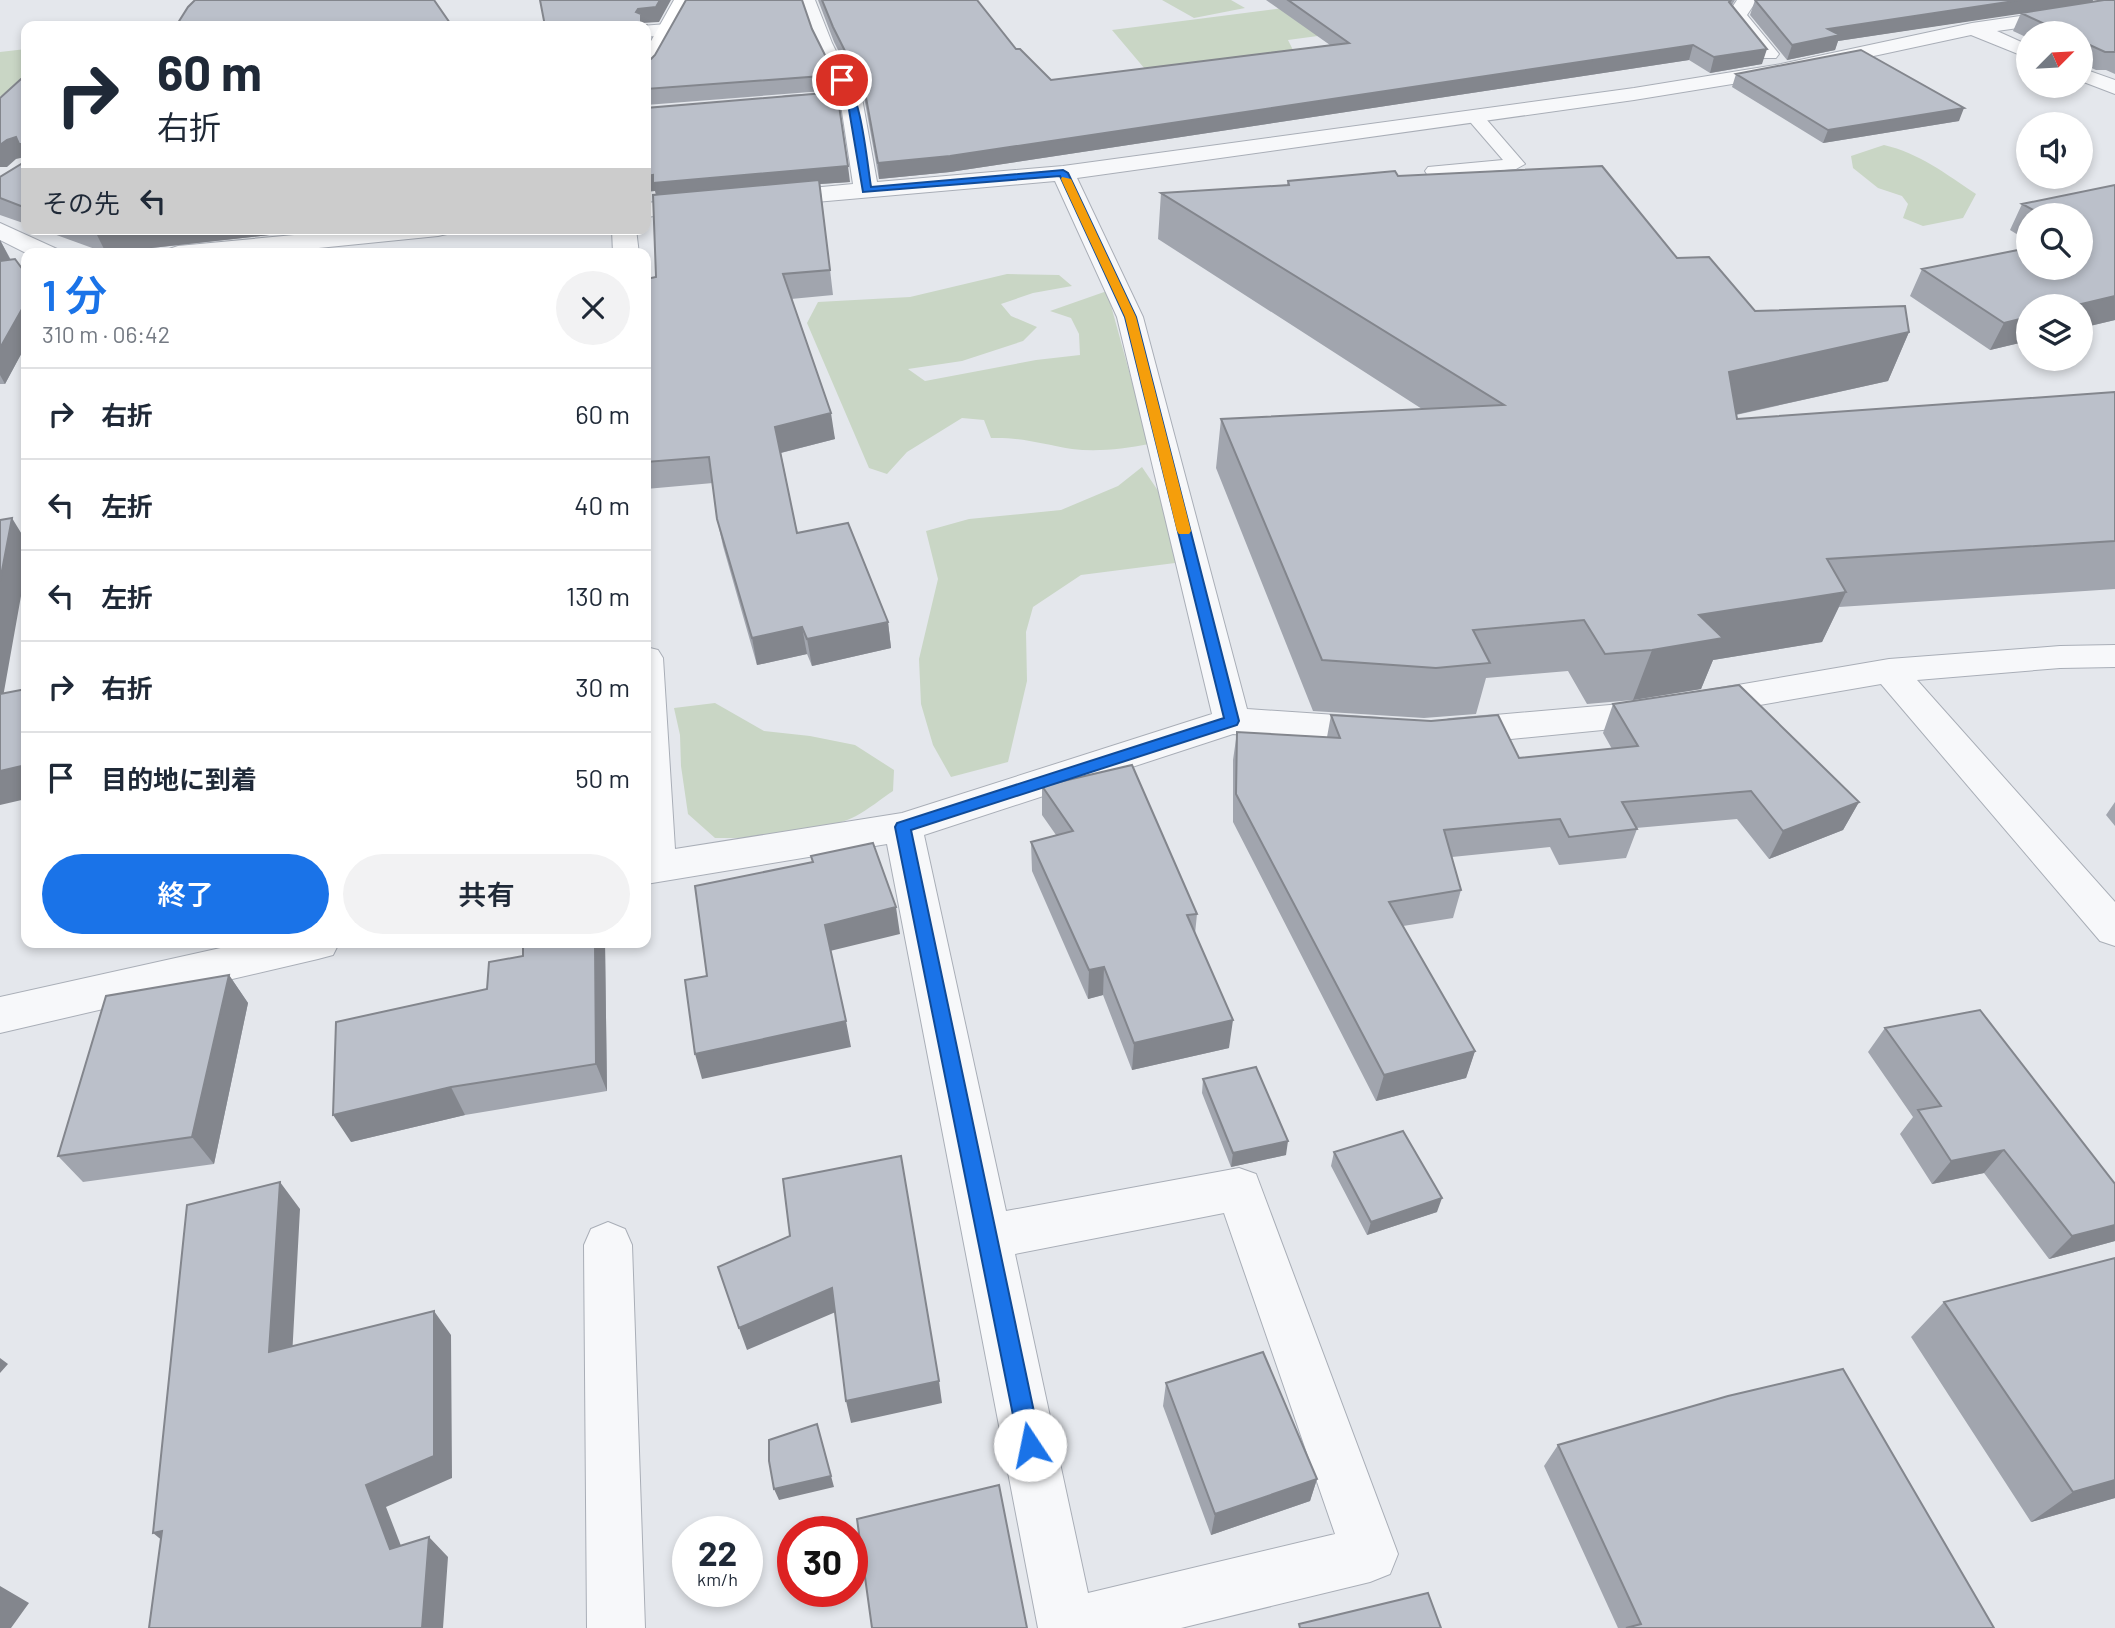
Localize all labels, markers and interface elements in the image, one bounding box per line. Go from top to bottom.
north arrow [2016,21,2093,98]
map controls [2016,21,2093,371]
text: 60 m [157,42,262,101]
icon: right [42,49,133,140]
pin [812,50,872,110]
icon: arrive [823,61,861,99]
text: 右折 [157,107,221,145]
button: sound [2016,112,2093,189]
icon: left [134,182,172,220]
text: その先 [42,187,120,218]
button: search [2016,203,2093,280]
text: 1 分 [42,269,107,319]
button: close [556,271,630,345]
button: layers [2016,294,2093,371]
text: 310 m · 06:42 [42,320,170,348]
icon: right [42,395,80,433]
text: 60 m [575,398,630,429]
text: 右折 [101,399,153,430]
icon: left [42,486,80,524]
text: 40 m [574,489,630,520]
text: 左折 [101,490,153,521]
icon: left [42,577,80,615]
text: 130 m [566,580,630,611]
text: 左折 [101,581,153,612]
icon: right [42,668,80,706]
text: 30 m [575,671,630,702]
text: 右折 [101,672,153,703]
icon: arrive [42,759,80,797]
text: 50 m [575,762,630,793]
text: 目的地に到着 [101,763,257,794]
button: 終了 [42,854,329,934]
button: 共有 [343,854,630,934]
position arrow [993,1408,1067,1482]
speed limit sign: 30 [777,1516,868,1607]
text: 22 [698,1531,737,1573]
text: km/h [697,1568,738,1590]

